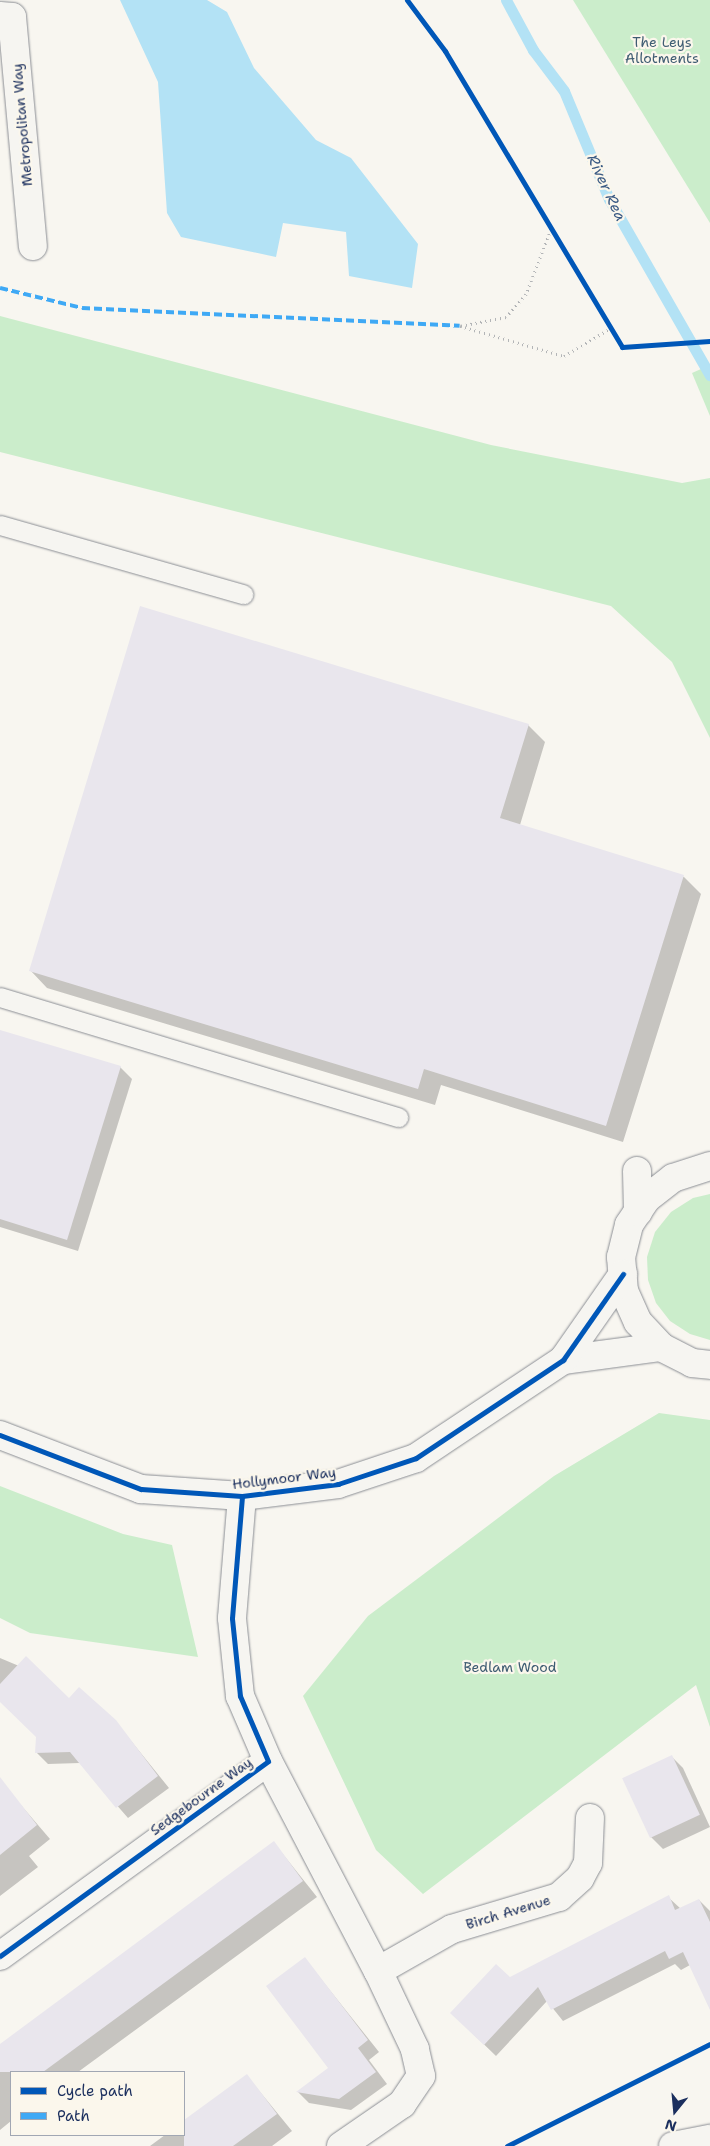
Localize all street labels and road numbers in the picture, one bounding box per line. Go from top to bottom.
street label: Metropolitan Way [8,63,36,187]
street label: Hollymoor Way [231,1463,337,1493]
street label: Sedgebourne Way [147,1753,255,1839]
street label: Birch Avenue [464,1891,552,1933]

